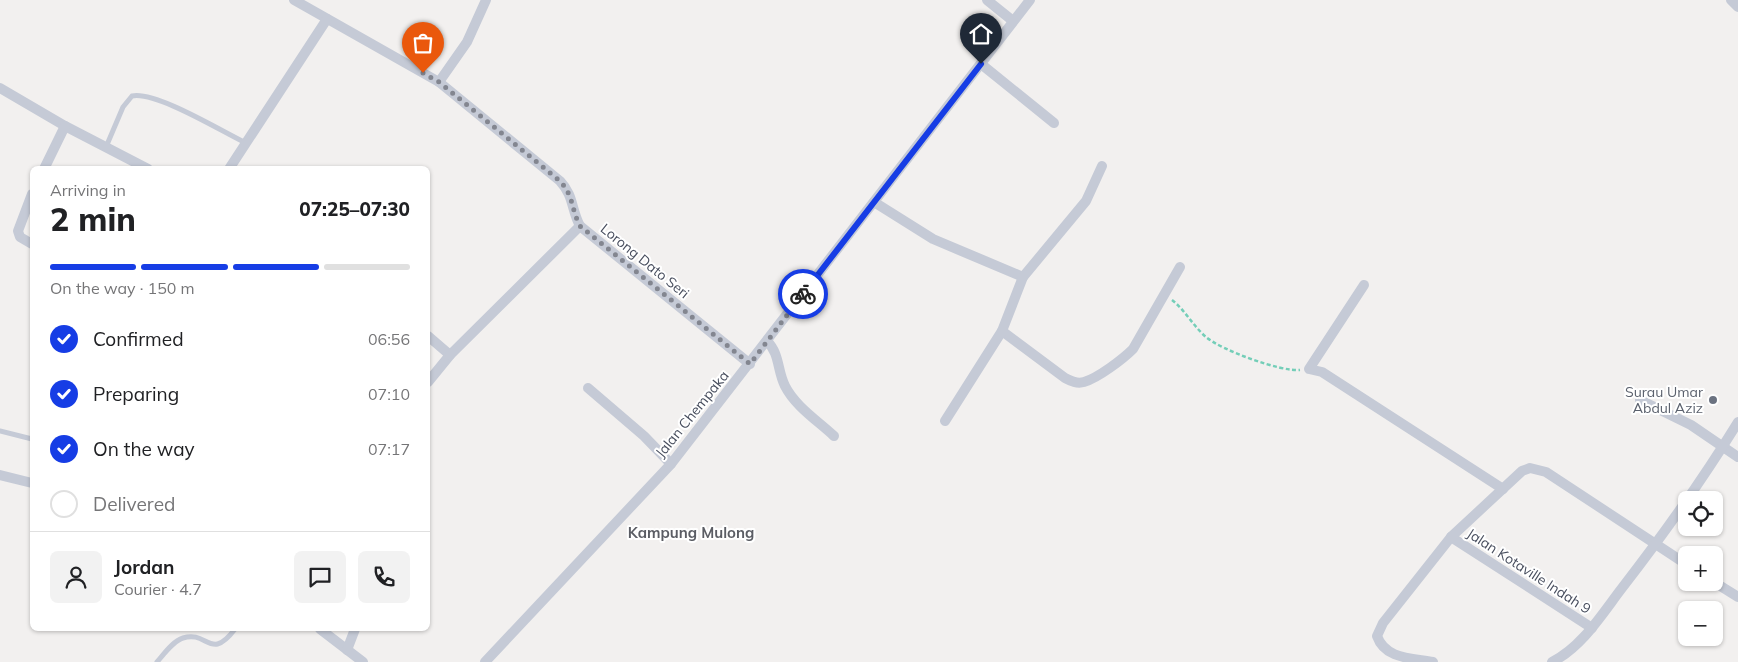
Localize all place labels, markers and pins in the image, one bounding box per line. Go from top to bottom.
pin [960,13,1002,64]
pin [402,22,444,73]
place label: Surau Umar Abdul Aziz [1625,383,1704,417]
marker: Surau Umar Abdul Aziz [1707,394,1719,406]

